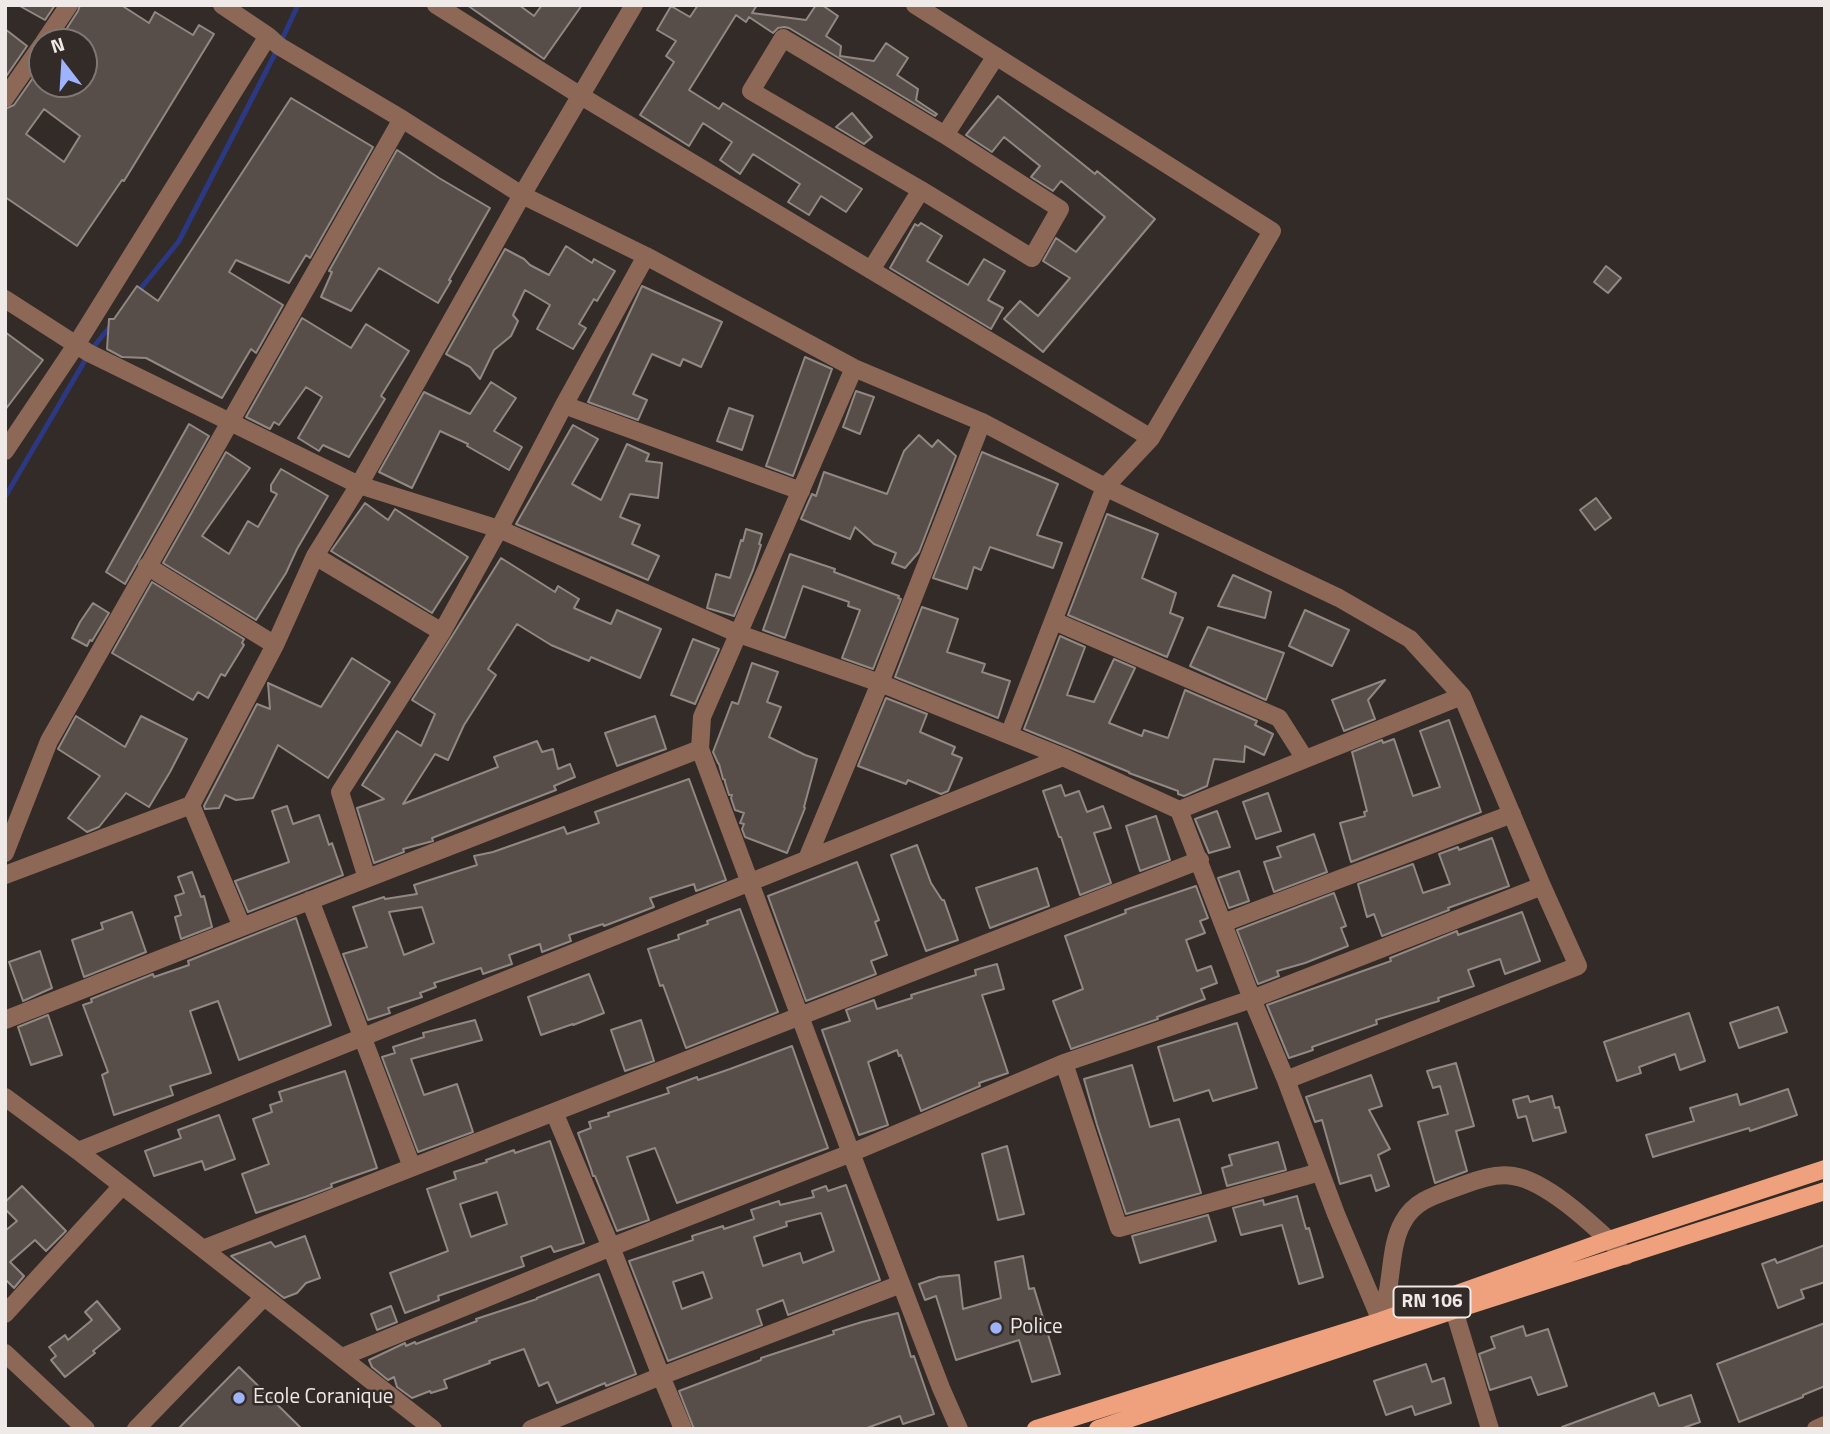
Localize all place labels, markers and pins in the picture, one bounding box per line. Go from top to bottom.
place label: Police [1010,1315,1063,1341]
marker: Police [988,1320,1004,1336]
place label: Ecole Coranique [253,1385,393,1411]
marker: Ecole Coranique [231,1390,247,1406]

